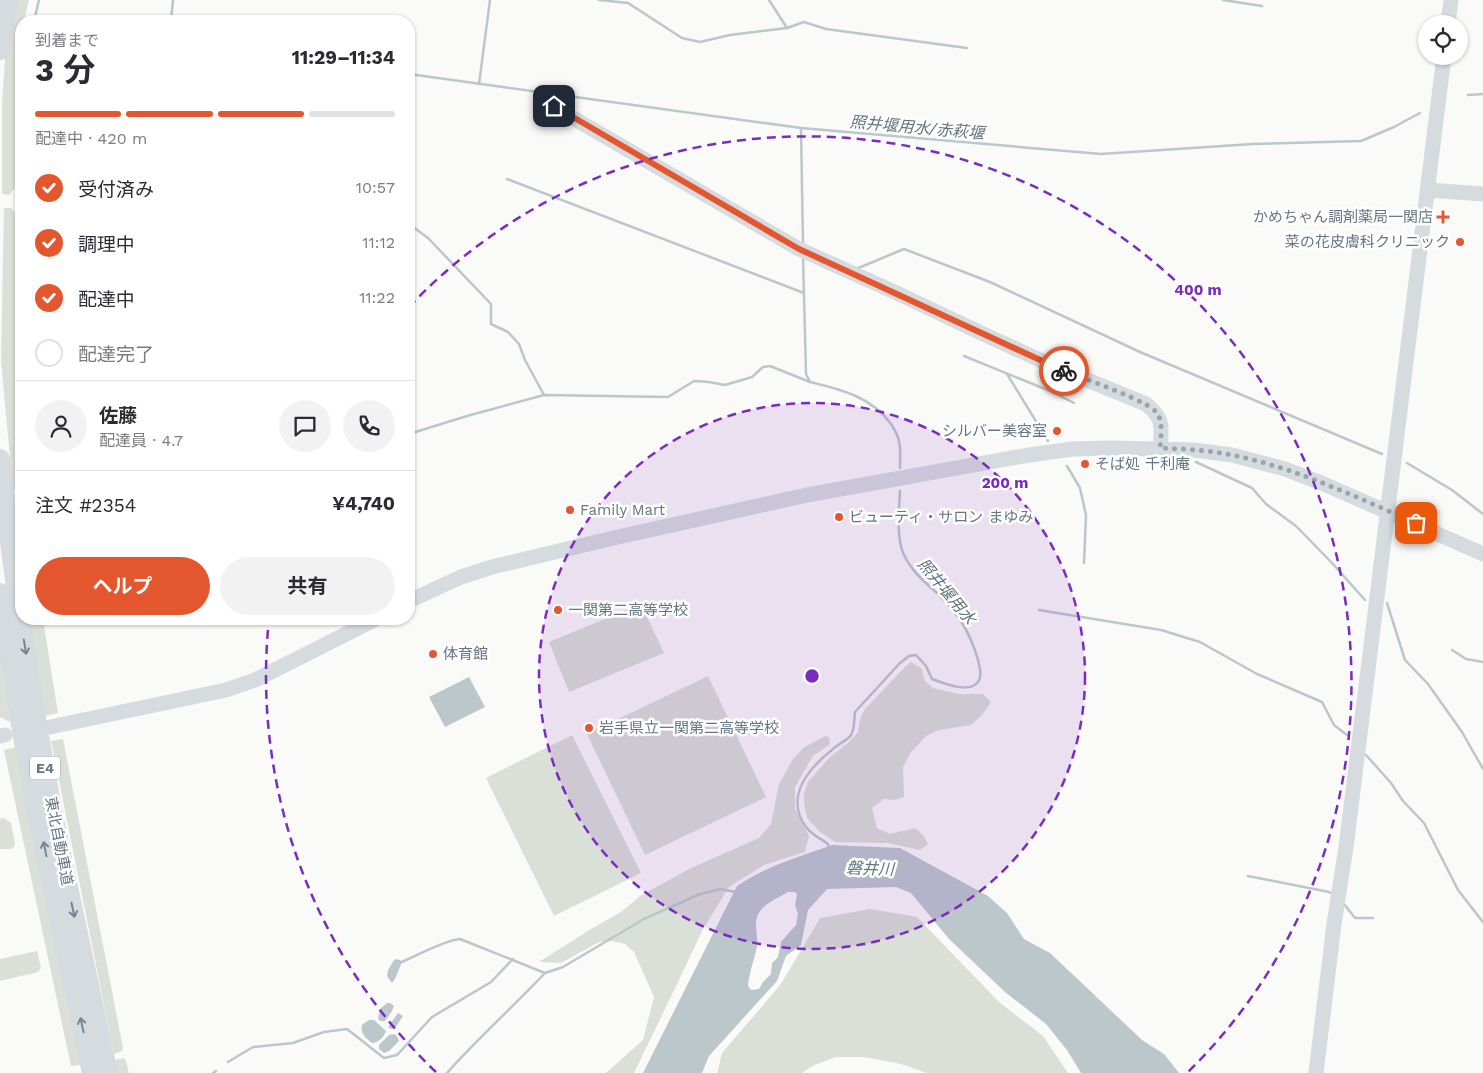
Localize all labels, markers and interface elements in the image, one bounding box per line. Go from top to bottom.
map controls [1418,15,1468,65]
button: locate [1418,15,1468,65]
text: 到着まで [35,31,99,50]
text: 11:29–11:34 [292,46,395,69]
text: 3 分 [35,51,95,89]
pin [533,85,575,127]
icon: home [540,92,568,120]
water label: 照井堰用水/赤萩堰 [849,112,988,143]
text: 配達中 · 420 m [35,129,147,148]
icon: check [35,174,63,202]
text: 受付済み [78,178,154,201]
text: 10:57 [356,178,395,197]
place label: かめちゃん調剤薬局一関店 [1253,208,1433,226]
marker: かめちゃん調剤薬局一関店 [1437,211,1449,223]
icon: check [35,229,63,257]
text: 調理中 [78,233,135,256]
text: 11:12 [362,233,395,252]
place label: 菜の花皮膚科クリニック [1285,233,1450,251]
marker: 菜の花皮膚科クリニック [1454,236,1466,248]
text: 400 m [1174,281,1222,299]
icon: check [35,284,63,312]
text: 配達中 [78,288,135,311]
text: 11:22 [359,288,395,307]
text: 配達完了 [78,343,154,366]
courier [1039,346,1089,396]
icon: bike [1050,357,1078,385]
button: person [35,400,87,452]
button: chat [279,400,331,452]
button: phone [343,400,395,452]
text: 佐藤 [99,404,137,427]
place label: シルバー美容室 [942,422,1047,440]
marker: シルバー美容室 [1051,425,1063,437]
text: 配達員 · 4.7 [99,431,183,450]
place label: そば処 千利庵 [1095,455,1190,473]
marker: そば処 千利庵 [1079,458,1091,470]
text: 200 m [982,474,1028,492]
text: ¥4,740 [332,492,395,515]
text: 注文 #2354 [35,494,136,517]
place label: Family Mart [580,501,666,519]
pin [1395,502,1437,544]
marker: Family Mart [564,504,576,516]
place label: ビューティ・サロン まゆみ [849,508,1033,526]
icon: bag [1402,509,1430,537]
marker: ビューティ・サロン まゆみ [833,511,845,523]
water label: 照井堰用水 [914,555,981,630]
button: ヘルプ [35,557,210,615]
button: 共有 [220,557,395,615]
place label: 一関第二高等学校 [568,601,688,619]
marker: 一関第二高等学校 [552,604,564,616]
one-way arrow [20,638,30,654]
place label: 体育館 [443,645,488,663]
marker: 体育館 [427,648,439,660]
centre of rings [803,667,821,685]
place label: 岩手県立一関第二高等学校 [599,719,779,737]
marker: 岩手県立一関第二高等学校 [583,722,595,734]
road number: E4 [30,756,60,780]
street label: 東北自動車道 [42,795,76,887]
one-way arrow [40,842,49,858]
water label: 磐井川 [846,858,896,879]
one-way arrow [69,901,78,917]
one-way arrow [77,1018,86,1034]

